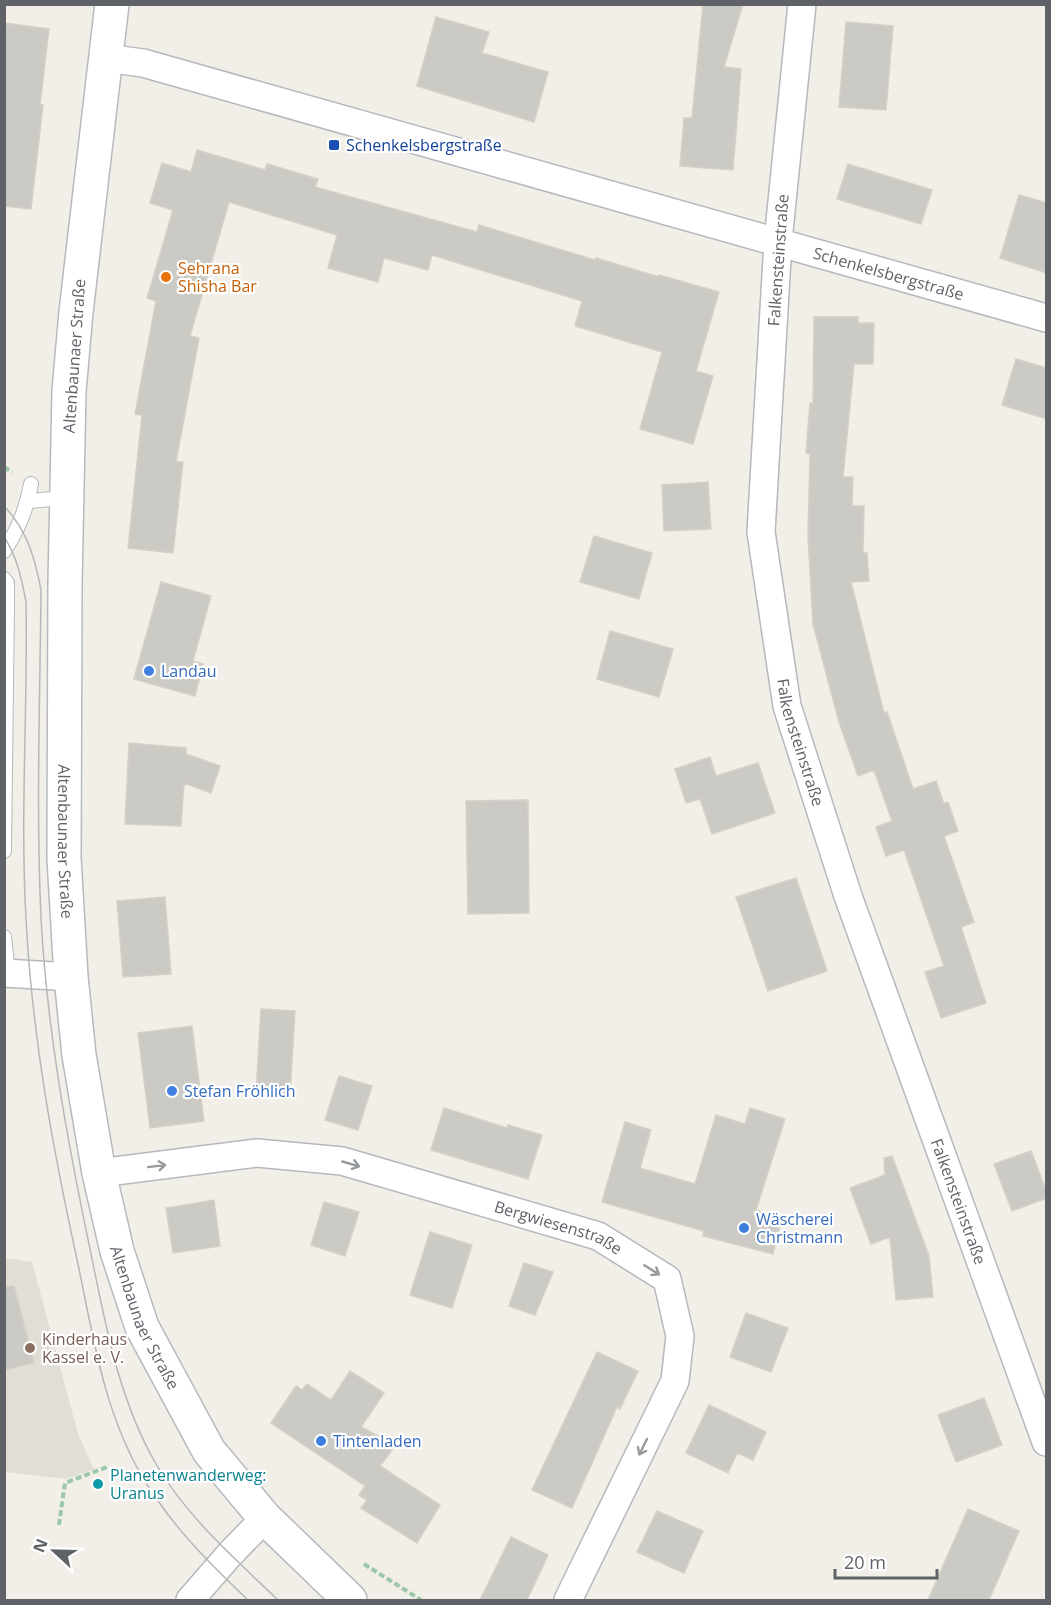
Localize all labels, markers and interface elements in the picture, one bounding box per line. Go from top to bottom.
place label: Schenkelsbergstraße [346,134,502,156]
marker: Schenkelsbergstraße [327,138,341,152]
street label: Falkensteinstraße [762,193,794,327]
street label: Schenkelsbergstraße [811,242,967,305]
place label: Sehrana Shisha Bar [178,257,257,297]
marker: Sehrana Shisha Bar [159,270,173,284]
street label: Altenbaunaer Straße [58,278,90,434]
place label: Landau [161,660,217,682]
marker: Landau [142,664,156,678]
street label: Falkensteinstraße [772,677,829,809]
street label: Altenbaunaer Straße [53,764,79,919]
place label: Stefan Fröhlich [184,1080,296,1102]
marker: Stefan Fröhlich [165,1084,179,1098]
street label: Falkensteinstraße [926,1135,992,1267]
one-way arrow [341,1159,360,1170]
one-way arrow [147,1160,167,1171]
street label: Bergwiesenstraße [492,1195,626,1259]
place label: Wäscherei Christmann [756,1208,843,1248]
marker: Wäscherei Christmann [737,1221,751,1235]
street label: Altenbaunaer Straße [105,1243,185,1393]
one-way arrow [643,1264,660,1276]
place label: Kinderhaus Kassel e. V. [42,1328,127,1368]
marker: Kinderhaus Kassel e. V. [23,1341,37,1355]
place label: Tintenladen [333,1430,422,1452]
marker: Tintenladen [314,1434,328,1448]
one-way arrow [637,1437,648,1455]
place label: Planetenwanderweg: Uranus [110,1464,267,1504]
marker: Planetenwanderweg: Uranus [91,1477,105,1491]
north arrow [24,1521,84,1581]
text: N [27,1535,53,1556]
scale bar [835,1542,937,1580]
text: 20 m [844,1550,886,1574]

